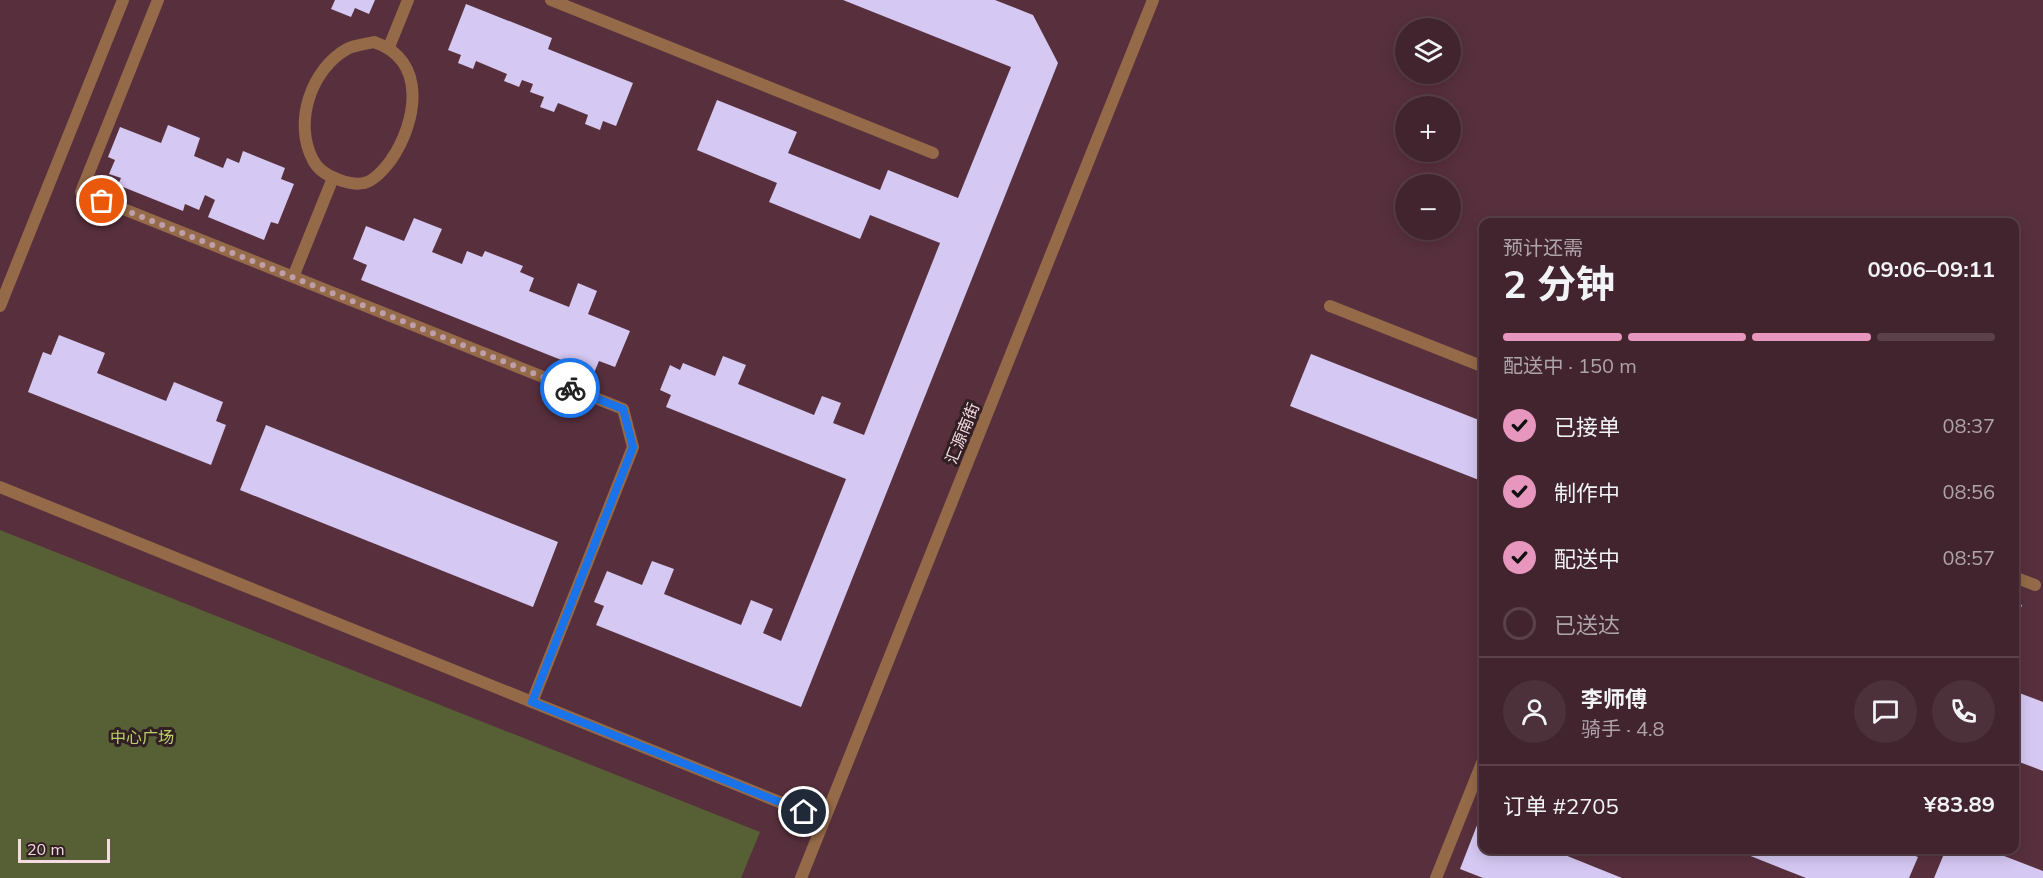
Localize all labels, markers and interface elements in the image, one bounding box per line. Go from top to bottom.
map controls [1395,18,1461,240]
button: layers [1395,18,1461,84]
button: + [1395,96,1461,162]
button: − [1395,174,1461,240]
pin [76,175,127,226]
icon: bag [85,184,118,217]
text: 预计还需 [1503,235,1583,260]
text: 09:06–09:11 [1867,255,1995,283]
text: 2 分钟 [1503,259,1615,308]
text: 配送中 · 150 m [1503,353,1637,378]
courier [540,358,600,418]
icon: bike [554,372,587,405]
street label: 汇源南街 [941,400,983,466]
icon: check [1503,409,1536,442]
text: 已接单 [1554,413,1620,441]
text: 08:37 [1942,413,1995,438]
icon: check [1503,475,1536,508]
text: 制作中 [1554,479,1620,507]
text: 08:56 [1942,479,1995,504]
icon: check [1503,541,1536,574]
text: 配送中 [1554,545,1620,573]
text: 08:57 [1942,545,1995,570]
text: 已送达 [1554,611,1620,639]
button: person [1503,680,1566,743]
button: chat [1854,680,1917,743]
button: phone [1932,680,1995,743]
text: 李师傅 [1581,685,1647,713]
text: 骑手 · 4.8 [1581,716,1665,741]
park label: 中心广场 [110,727,174,747]
pin [778,786,829,837]
text: ¥83.89 [1924,790,1995,818]
text: 订单 #2705 [1503,792,1619,820]
icon: home [787,795,820,828]
scale bar [18,836,110,864]
text: 20 m [27,839,64,859]

